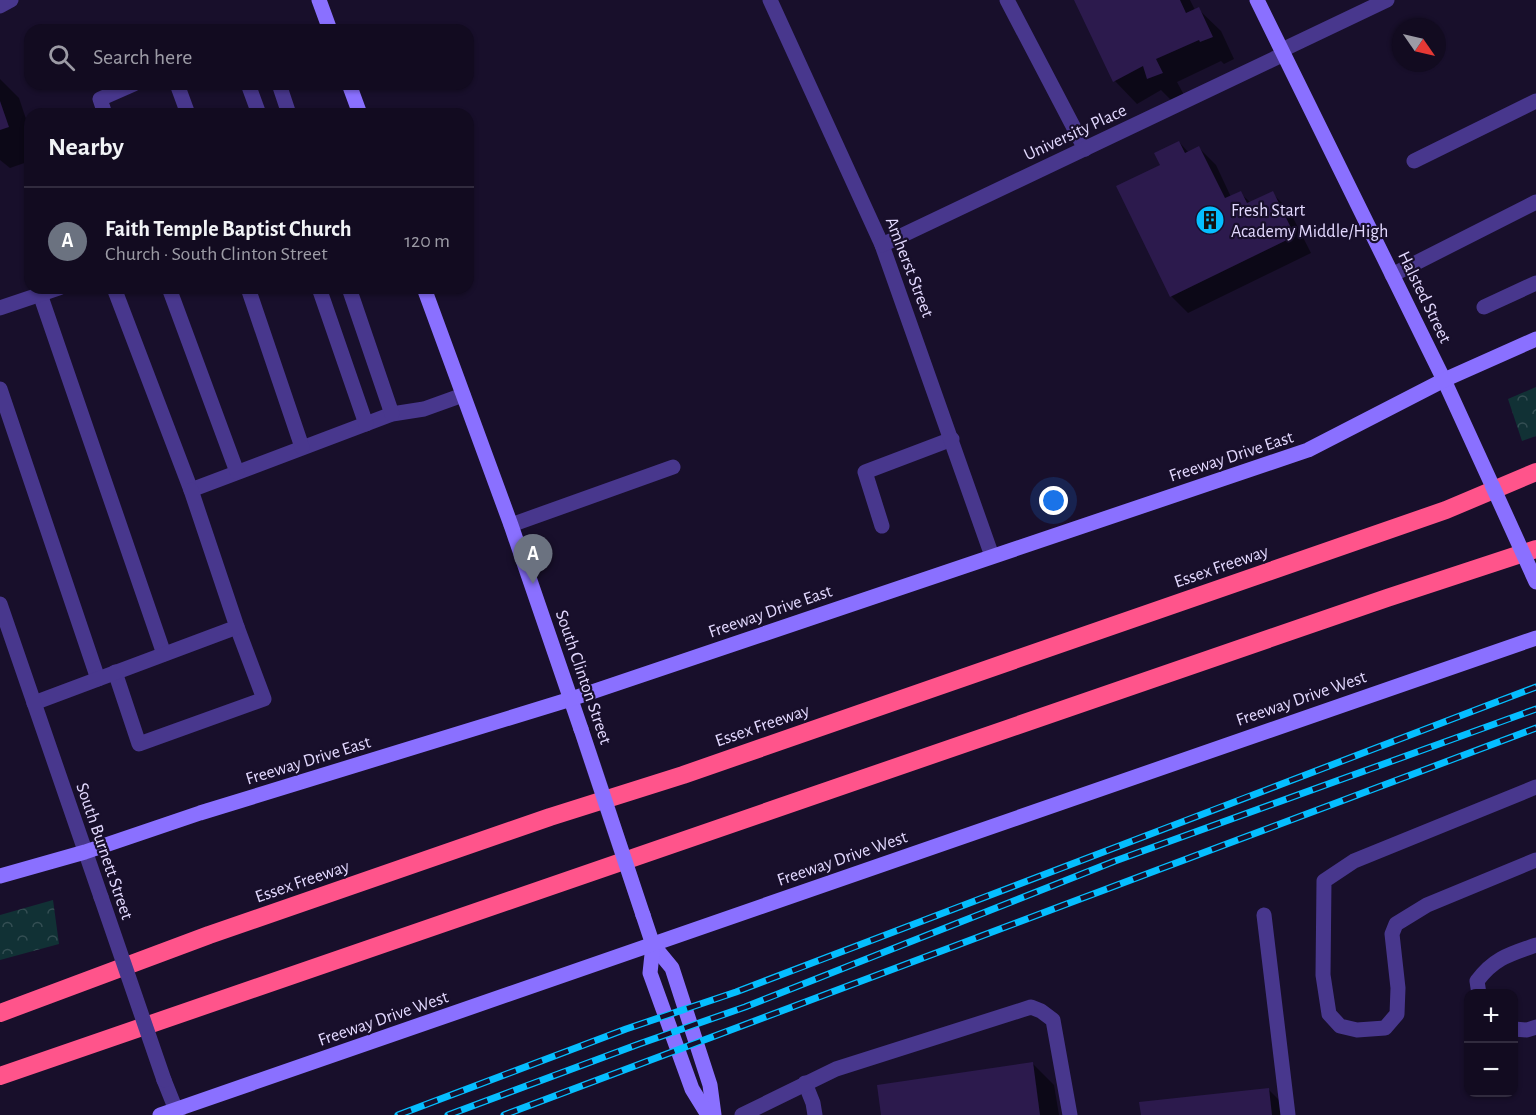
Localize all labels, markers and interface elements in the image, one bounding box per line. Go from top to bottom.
north arrow [1392,18,1446,72]
search box [24,24,474,90]
icon: search [45,41,78,74]
text: Search here [93,46,192,68]
street label: University Place [1021,101,1129,164]
text: Nearby [48,134,124,160]
place label: Fresh Start Academy Middle/High [1231,202,1388,241]
building icon: Fresh Start Academy Middle/High [1194,204,1226,236]
street label: Amherst Street [882,215,937,320]
text: Faith Temple Baptist Church [105,218,351,240]
text: A [62,231,74,251]
text: 120 m [404,231,450,251]
text: Church · South Clinton Street [105,244,328,264]
street label: Halsted Street [1394,249,1454,346]
street label: Freeway Drive East [1167,428,1296,486]
your location [1039,486,1068,515]
pin: A [514,534,552,584]
street label: Essex Freeway [1172,542,1271,591]
street label: Freeway Drive East [706,582,835,642]
street label: South Clinton Street [552,608,615,747]
street label: Freeway Drive West [1234,668,1369,730]
street label: Essex Freeway [713,701,812,750]
street label: Freeway Drive East [244,733,373,789]
street label: South Burnett Street [72,781,136,922]
street label: Freeway Drive West [775,828,910,890]
street label: Essex Freeway [253,857,352,906]
street label: Freeway Drive West [316,988,451,1050]
map controls [1464,989,1518,1097]
button: + [1464,989,1518,1043]
button: − [1464,1043,1518,1097]

